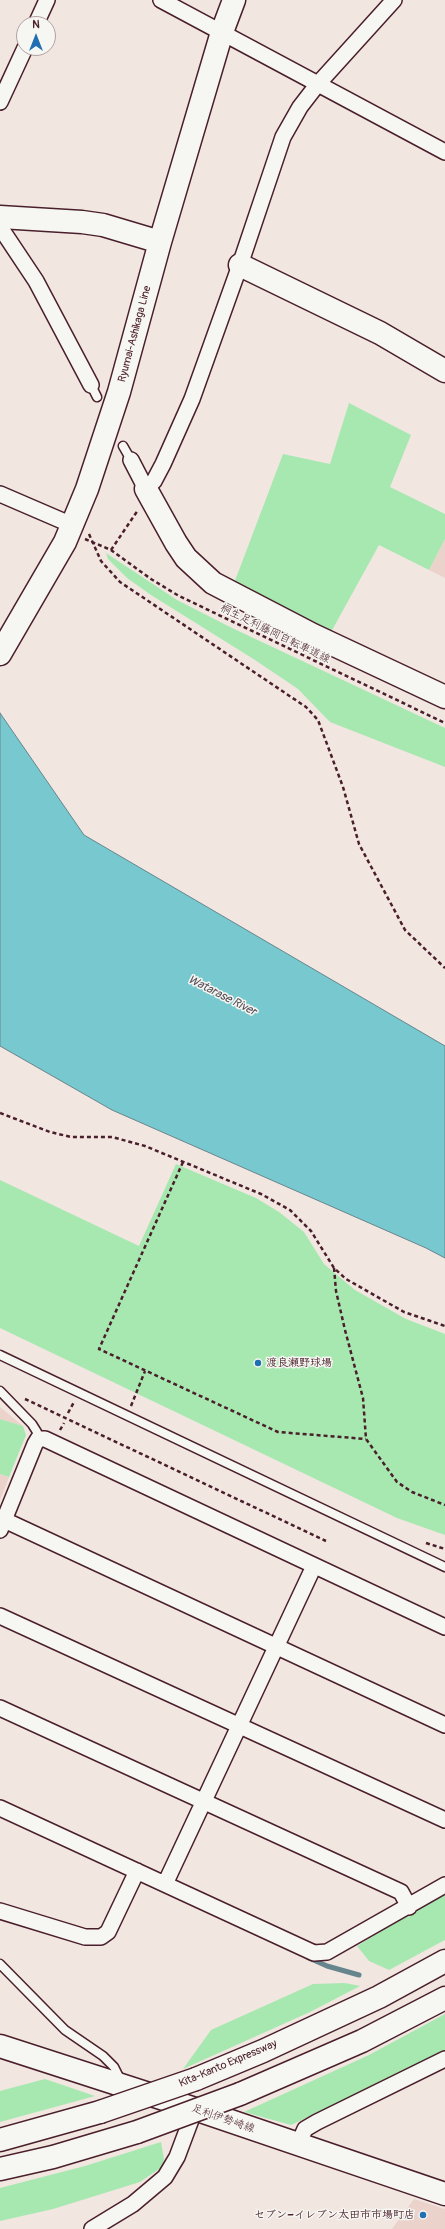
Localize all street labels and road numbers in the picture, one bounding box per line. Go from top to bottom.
street label: Ryumai-Ashikaga Line [116,284,154,384]
street label: 桐生足利藤岡自転車道線 [218,602,332,666]
street label: Kita-Kanto Expressway [177,2037,279,2091]
street label: 足利伊勢崎線 [190,2102,256,2136]

